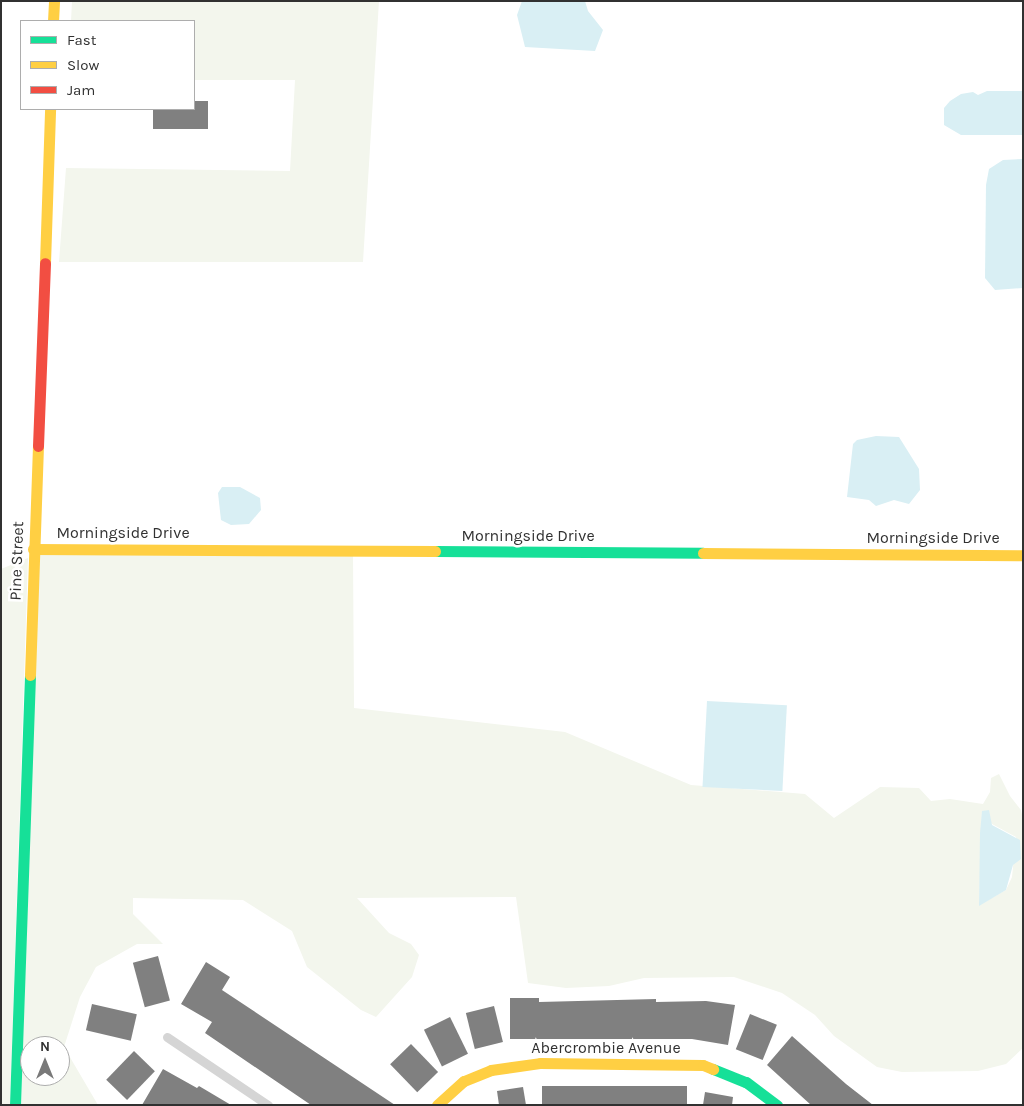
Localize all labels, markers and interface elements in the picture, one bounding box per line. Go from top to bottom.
legend [20,20,195,110]
text: Fast [67,31,96,49]
text: Slow [67,56,99,74]
text: Jam [67,81,95,99]
street label: Pine Street [6,521,28,601]
street label: Morningside Drive [56,523,190,543]
street label: Morningside Drive [461,526,595,546]
street label: Morningside Drive [866,528,1000,548]
north arrow [20,1036,70,1086]
text: N [40,1038,50,1055]
street label: Abercrombie Avenue [531,1038,681,1058]

